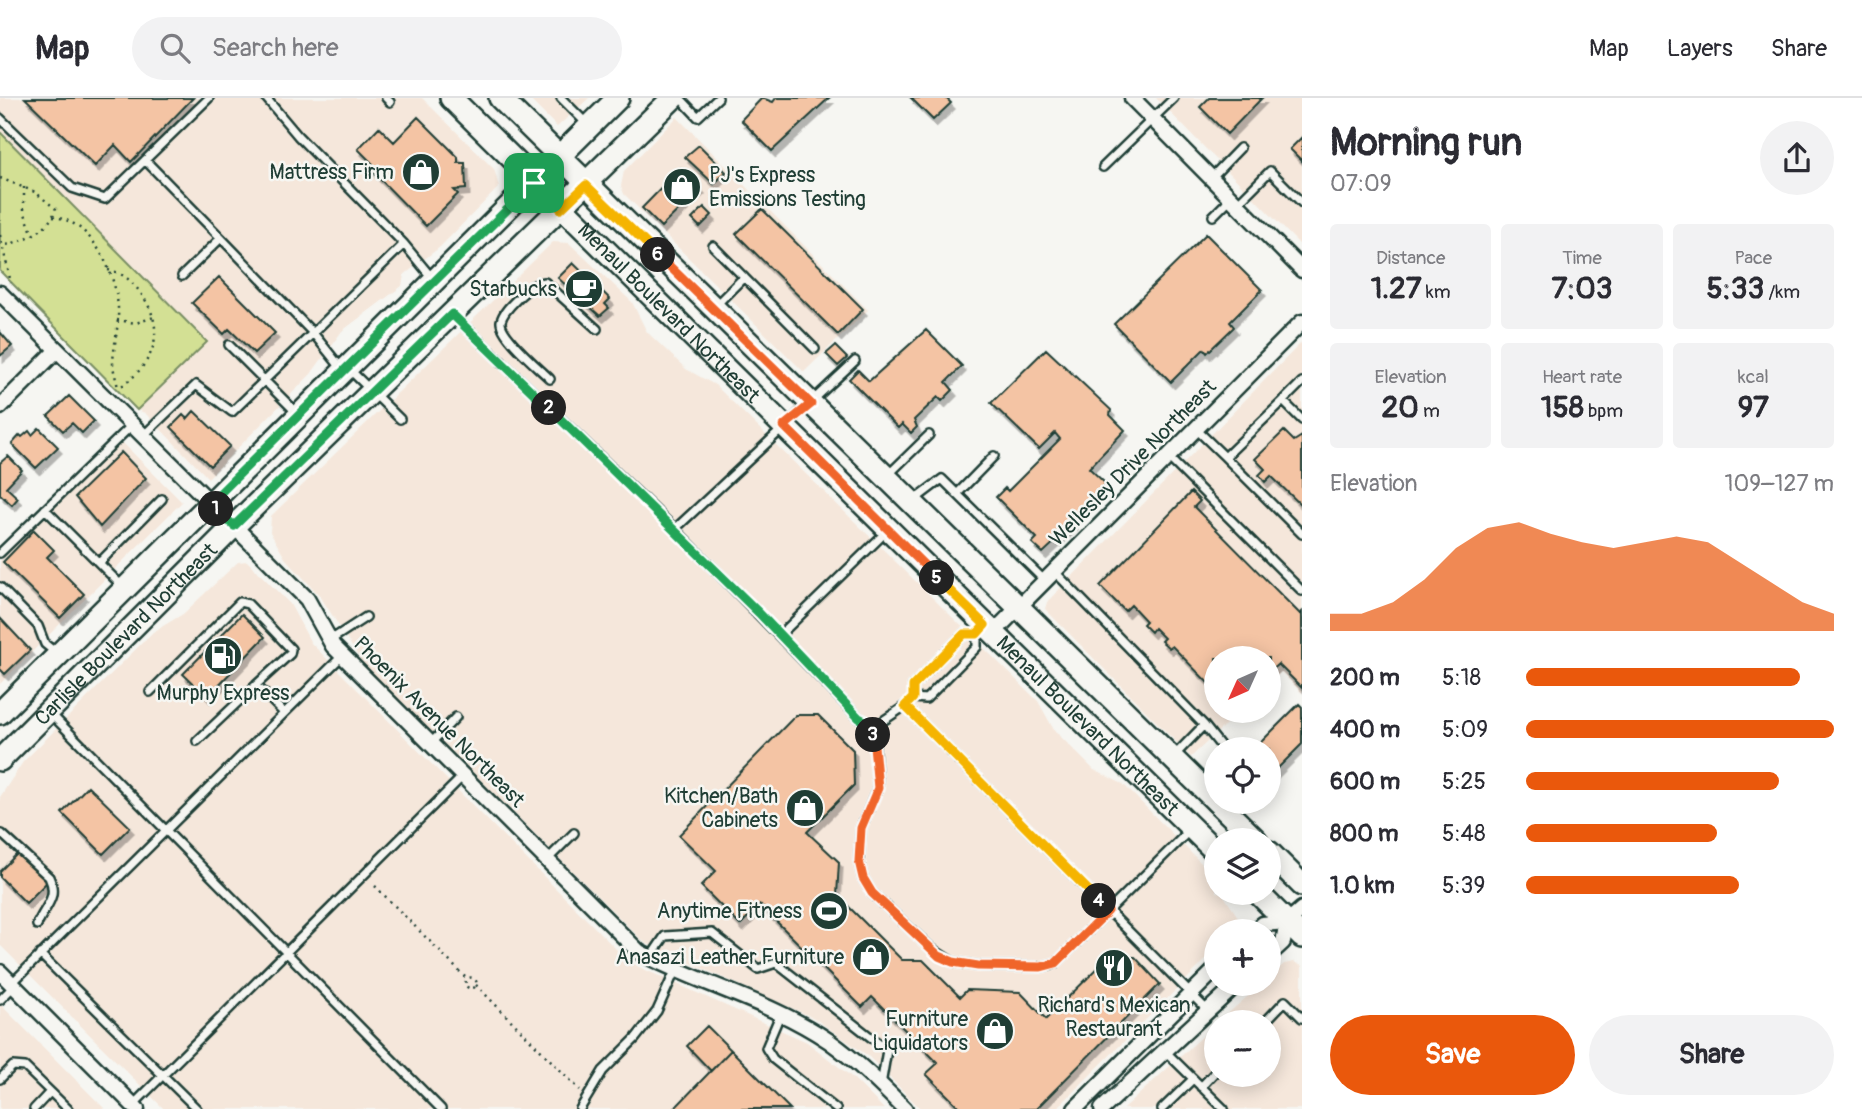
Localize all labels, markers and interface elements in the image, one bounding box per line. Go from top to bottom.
search box [132,17,622,80]
text: Map [35,28,90,69]
icon: search [156,29,194,67]
text: Search here [212,32,339,64]
text: Map [1589,34,1629,63]
text: Layers [1667,34,1733,63]
text: Share [1771,34,1827,63]
text: Morning run [1330,119,1522,167]
button: share [1760,121,1834,195]
shop icon: Mattress Firm [400,151,442,193]
pin [504,153,564,213]
place label: Mattress Firm [270,159,394,186]
place label: PJ's Express Emissions Testing [709,162,866,213]
icon: arrive [515,164,553,202]
shop icon: PJ's Express Emissions Testing [661,166,703,208]
text: 07:09 [1330,169,1392,198]
street label: Menaul Boulevard Northeast [572,217,766,409]
pin: 6 [640,238,676,272]
text: 6 [652,242,663,266]
text: Distance [1376,246,1445,270]
text: Time [1562,246,1602,270]
text: Pace [1735,246,1772,270]
cafe icon: Starbucks [563,268,605,310]
text: 1.27 [1371,270,1422,307]
text: 7:03 [1551,270,1613,307]
text: 5:33 [1707,270,1764,307]
place label: Starbucks [469,276,558,303]
text: km [1422,280,1451,304]
text: /km [1764,280,1800,304]
text: Elevation [1374,365,1447,389]
text: Heart rate [1542,365,1622,389]
text: kcal [1738,365,1769,389]
street label: Wellesley Drive Northeast [1044,373,1223,552]
text: 20 [1382,389,1419,426]
text: 158 [1541,389,1584,426]
text: 97 [1738,389,1769,426]
pin: 2 [532,390,566,426]
text: 2 [543,395,554,419]
text: m [1419,399,1440,423]
text: bpm [1584,399,1623,423]
text: Elevation [1330,469,1418,498]
text: 109–127 m [1724,469,1834,498]
pin: 1 [198,492,234,526]
text: 1 [212,496,219,520]
street label: Carlisle Boulevard Northeast [29,537,223,731]
pin: 5 [920,560,954,596]
text: 5 [931,565,942,589]
street label: Menaul Boulevard Northeast [991,630,1185,822]
street label: Phoenix Avenue Northeast [348,631,531,814]
fuel station icon: Murphy Express [202,635,244,677]
north arrow [1204,646,1281,723]
map controls [1204,646,1281,1087]
text: 200 m [1330,663,1400,692]
text: 5:18 [1442,663,1481,692]
place label: Murphy Express [157,680,290,707]
text: 400 m [1330,715,1400,744]
text: 5:09 [1442,715,1488,744]
pin: 3 [856,718,890,752]
text: 3 [867,722,878,746]
button: locate [1204,737,1281,814]
text: 600 m [1330,767,1400,796]
text: 5:25 [1442,767,1486,796]
place label: Kitchen/Bath Cabinets [664,783,779,834]
shop icon: Kitchen/Bath Cabinets [784,787,826,829]
text: 800 m [1330,819,1398,848]
text: 5:48 [1442,819,1486,848]
button: layers [1204,828,1281,905]
text: 1.0 km [1330,871,1395,900]
text: 5:39 [1442,871,1485,900]
pin: 4 [1082,884,1116,918]
text: 4 [1093,888,1104,912]
sports icon: Anytime Fitness [808,890,850,932]
place label: Anytime Fitness [657,898,803,925]
button: + [1204,919,1281,996]
shop icon: Anasazi Leather Furniture [850,936,892,978]
place label: Anasazi Leather Furniture [616,944,845,971]
restaurant icon: Richard's Mexican Restaurant [1093,947,1135,989]
place label: Richard's Mexican Restaurant [1037,992,1191,1043]
place label: Furniture Liquidators [872,1006,969,1057]
shop icon: Furniture Liquidators [974,1010,1016,1052]
button: − [1204,1010,1281,1087]
button: Save [1330,1015,1575,1095]
button: Share [1589,1015,1834,1095]

